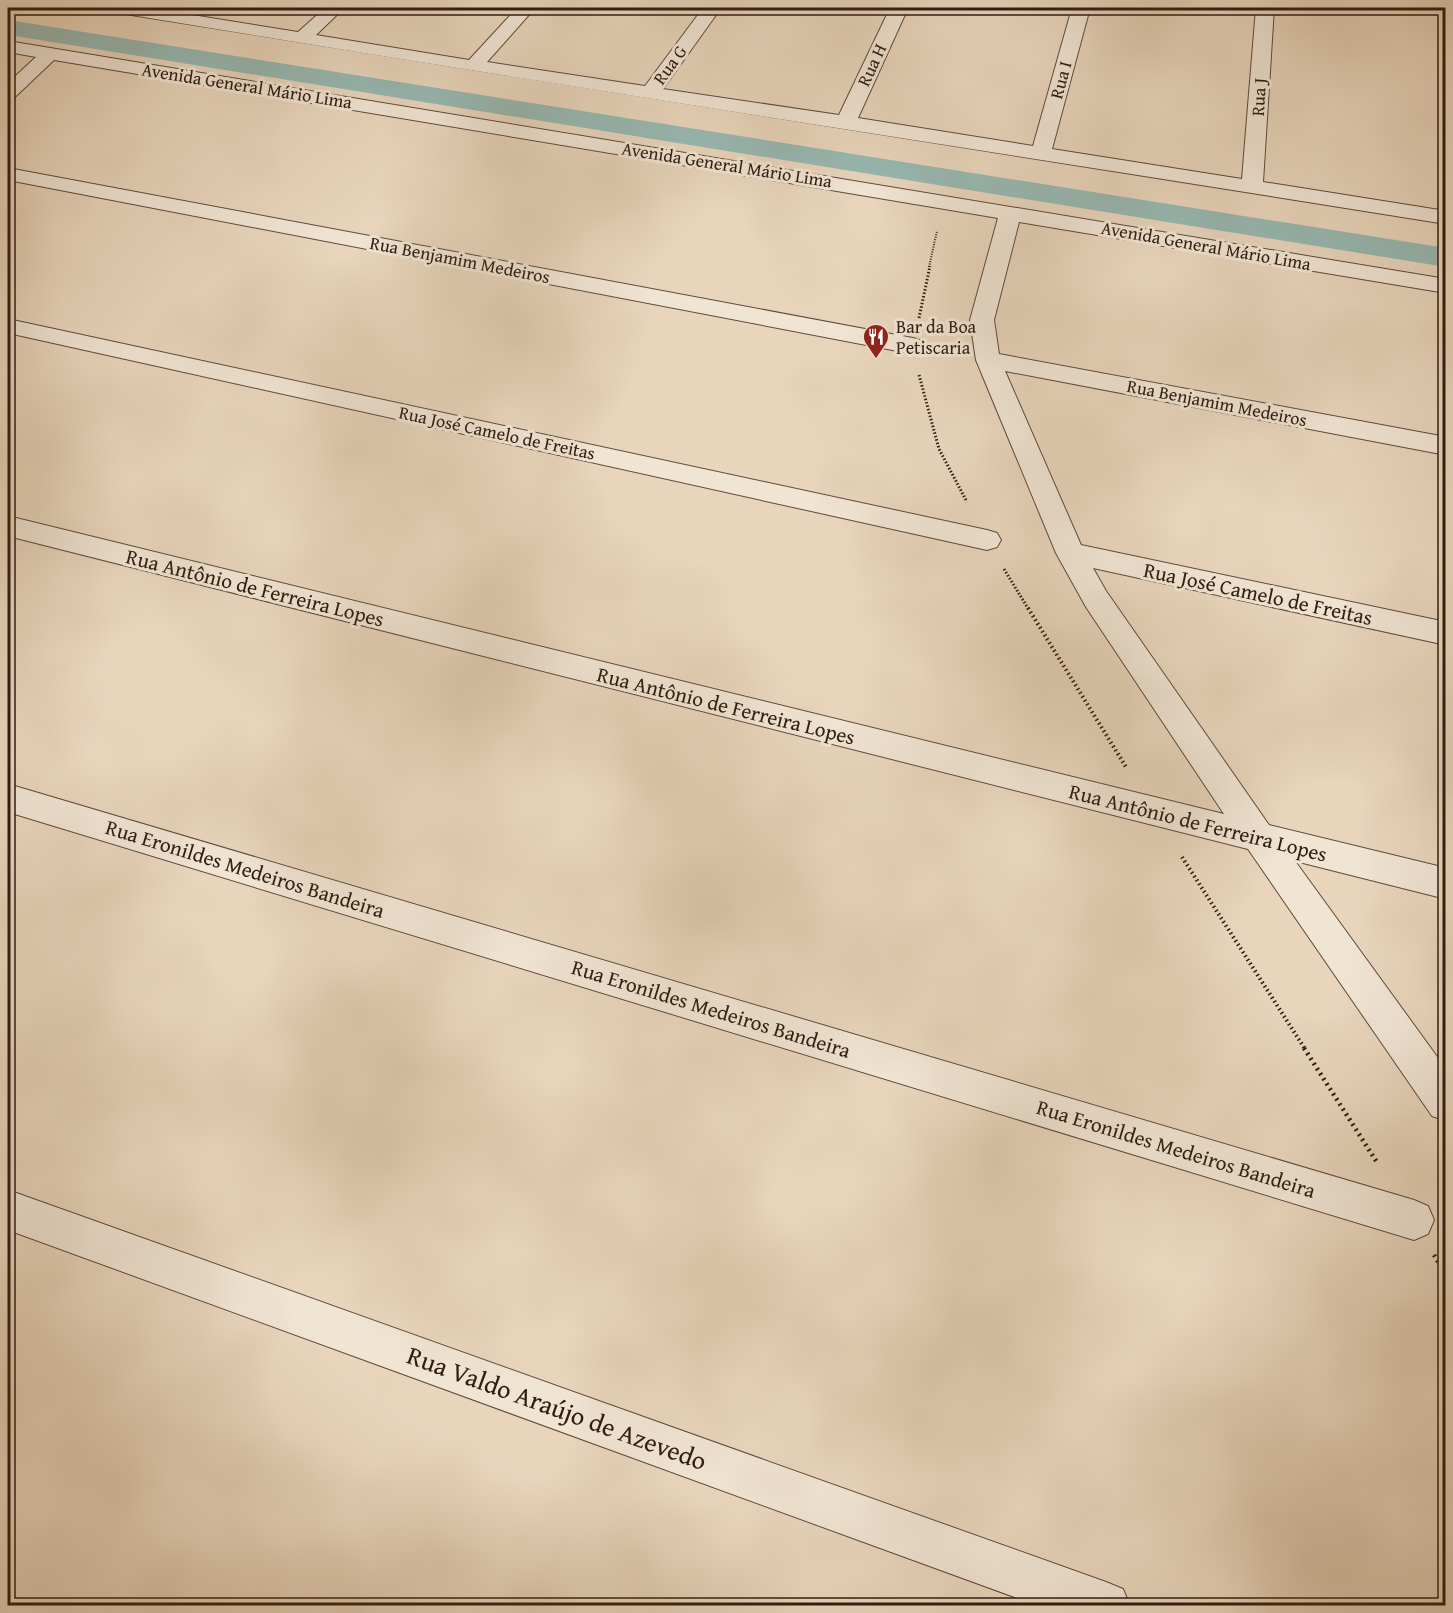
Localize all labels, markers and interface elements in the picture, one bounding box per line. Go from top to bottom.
street label: Rua G [646,39,693,90]
street label: Rua H [850,39,893,91]
street label: Avenida General Mário Lima [140,56,355,116]
street label: Rua I [1043,58,1078,102]
street label: Rua J [1244,77,1273,117]
street label: Avenida General Mário Lima [620,135,835,195]
street label: Avenida General Mário Lima [1099,214,1314,277]
street label: Rua Benjamim Medeiros [368,229,552,290]
place label: Bar da Boa Petiscaria [896,313,977,361]
restaurant icon: Bar da Boa Petiscaria [861,322,891,360]
street label: Rua Benjamim Medeiros [1125,372,1309,433]
street label: Rua José Camelo de Freitas [396,399,598,467]
street label: Rua Antônio de Ferreira Lopes [123,540,387,635]
street label: Rua José Camelo de Freitas [1141,554,1375,633]
street label: Rua Antônio de Ferreira Lopes [594,658,858,753]
street label: Rua Antônio de Ferreira Lopes [1066,775,1330,870]
street label: Rua Eronildes Medeiros Bandeira [102,811,389,926]
street label: Rua Eronildes Medeiros Bandeira [568,951,855,1066]
street label: Rua Eronildes Medeiros Bandeira [1033,1091,1320,1206]
street label: Rua Valdo Araújo de Azevedo [402,1335,712,1480]

